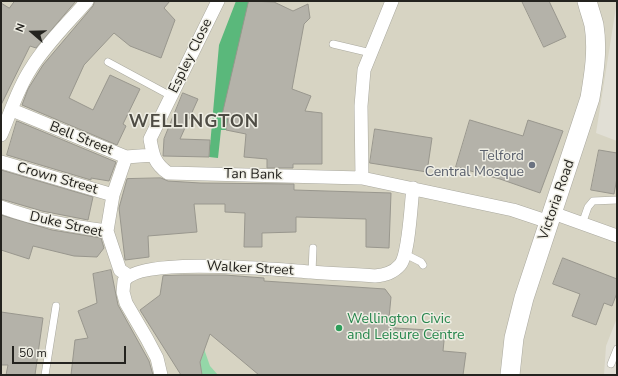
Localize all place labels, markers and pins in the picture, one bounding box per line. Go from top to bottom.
place label: Telford Central Mosque [425,149,524,182]
marker: Telford Central Mosque [527,160,537,170]
place label: Wellington Civic and Leisure Centre [347,312,465,344]
marker: Wellington Civic and Leisure Centre [334,323,344,333]

